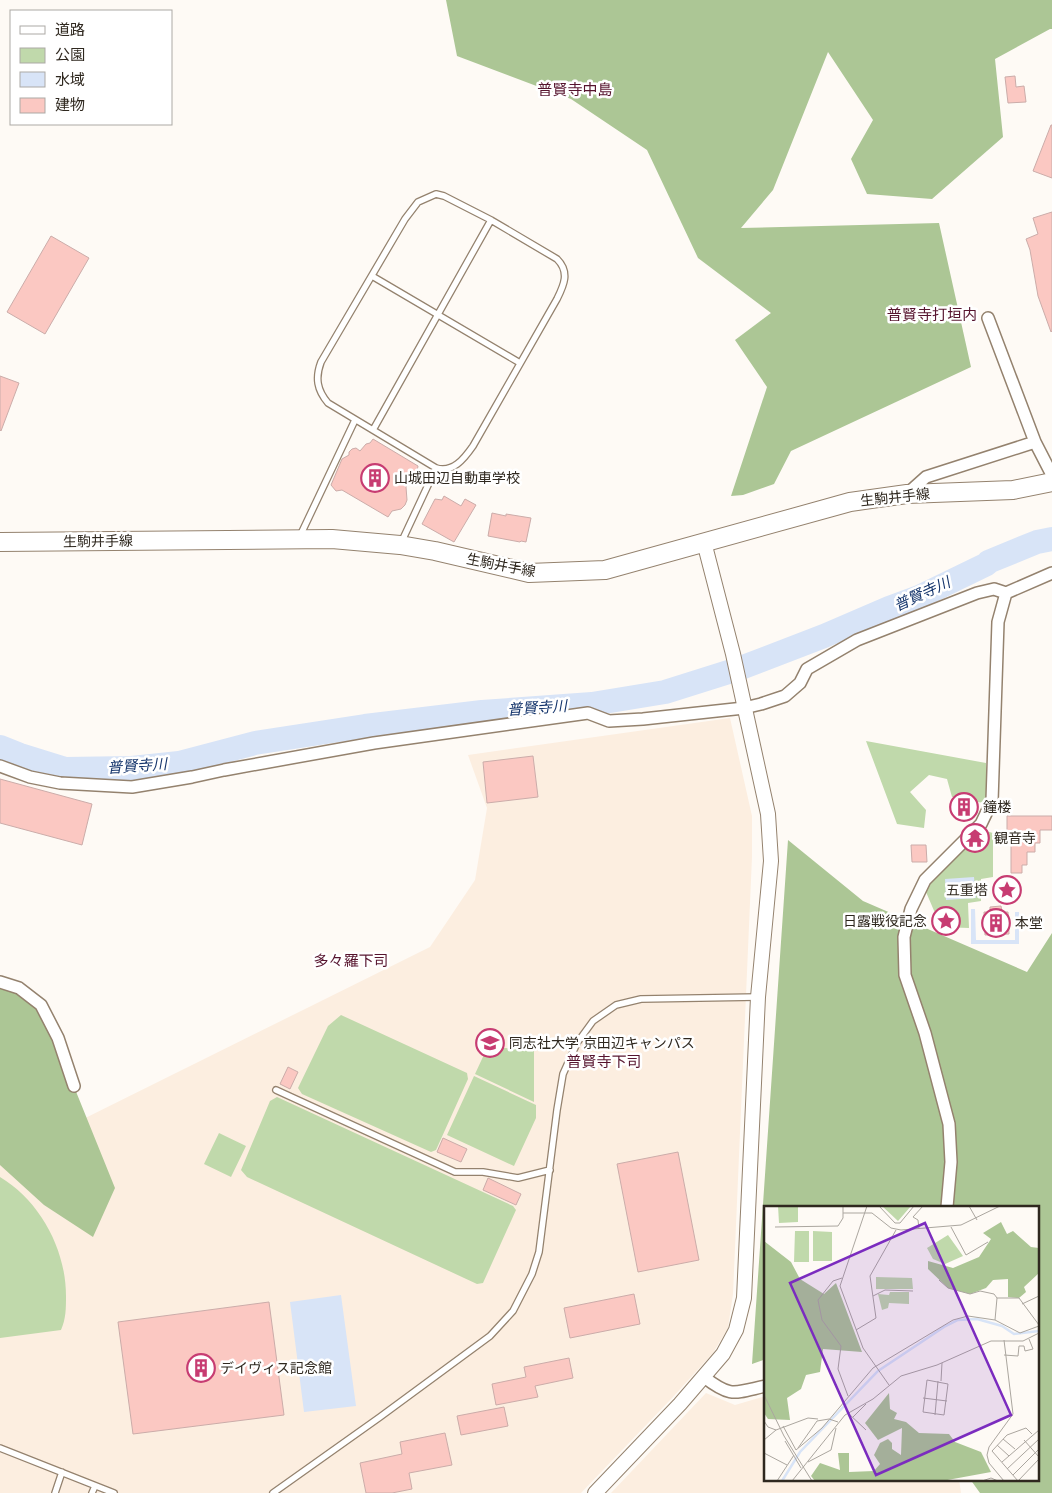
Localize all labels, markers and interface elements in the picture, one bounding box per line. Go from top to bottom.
legend [10,10,172,125]
text: 道路 [55,19,85,39]
text: 公園 [55,44,85,64]
text: 水域 [55,69,85,89]
district label: 普賢寺中島 [537,79,613,99]
text: 建物 [55,94,85,114]
district label: 普賢寺打垣内 [887,304,977,324]
building icon: 山城田辺自動車学校 [360,463,390,493]
place label: 山城田辺自動車学校 [394,468,520,487]
street label: 生駒井手線 [859,483,931,510]
street label: 生駒井手線 [63,530,133,551]
street label: 生駒井手線 [465,549,537,581]
water label: 普賢寺川 [890,571,955,615]
water label: 普賢寺川 [506,695,570,719]
water label: 普賢寺川 [106,753,170,777]
building icon: 鐘楼 [949,792,979,822]
place label: 鐘楼 [983,797,1012,816]
temple icon: 観音寺 [960,823,990,853]
place label: 観音寺 [994,828,1036,847]
place icon: 五重塔 [992,875,1022,905]
place label: 五重塔 [946,880,988,899]
place icon: 日露戦役記念 [931,906,961,936]
building icon: 本堂 [981,908,1011,938]
place label: 日露戦役記念 [843,911,927,930]
place label: 本堂 [1015,913,1043,932]
district label: 多々羅下司 [313,950,389,970]
school or university icon: 同志社大学 京田辺キャンパス [475,1028,505,1058]
place label: 同志社大学 京田辺キャンパス [509,1033,695,1052]
district label: 普賢寺下司 [566,1051,642,1071]
inset map [764,1206,1040,1480]
building icon: デイヴィス記念館 [186,1353,216,1383]
place label: デイヴィス記念館 [220,1358,332,1377]

